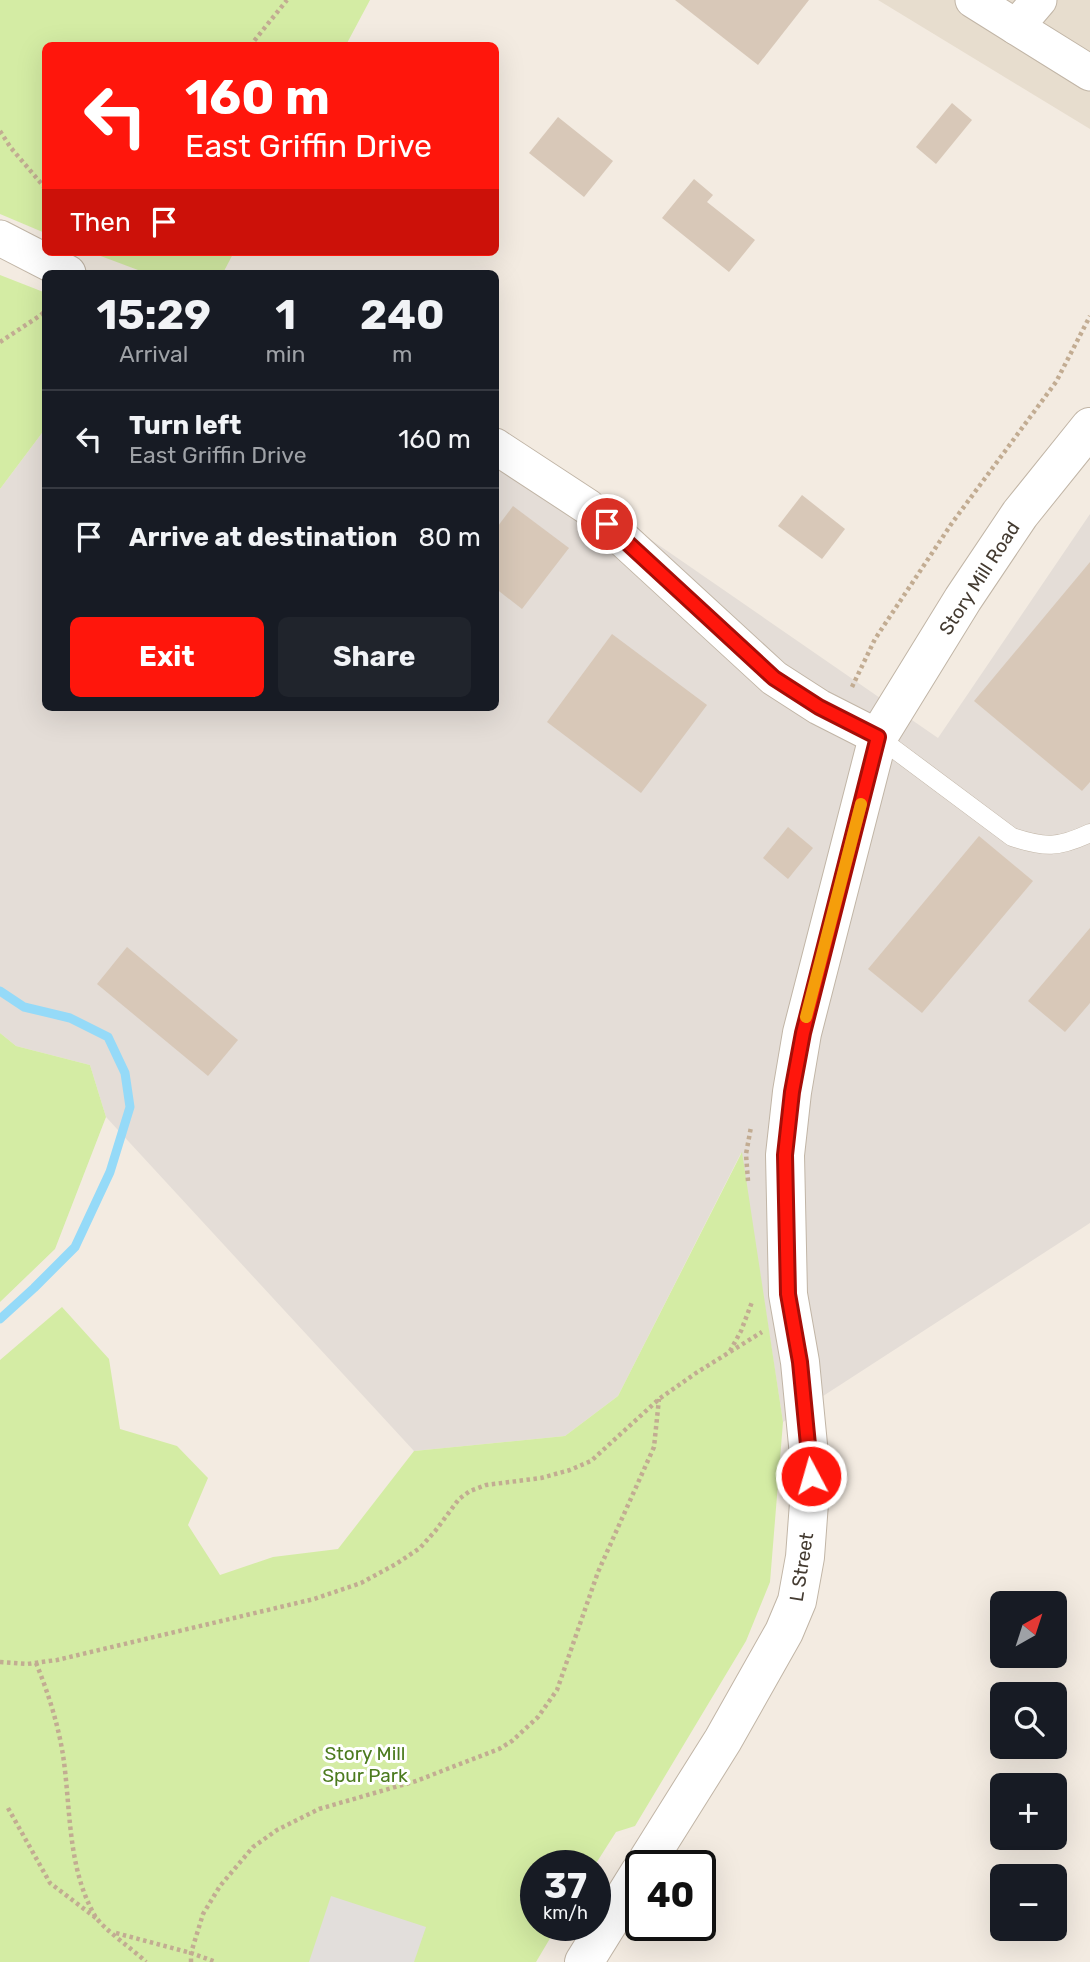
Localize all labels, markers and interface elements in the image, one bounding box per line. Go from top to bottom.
text: 160 m [185,68,330,126]
icon: left [70,70,161,161]
text: East Griffin Drive [185,127,432,165]
icon: arrive [145,203,183,241]
text: Then [70,207,131,238]
text: 15:29 [97,290,211,340]
text: 1 [275,290,296,340]
text: 240 [360,290,444,340]
text: Arrival [119,340,188,368]
text: min [266,340,306,368]
text: m [392,340,413,368]
text: Turn left [129,410,241,441]
icon: left [70,420,108,458]
text: 160 m [398,424,471,455]
text: East Griffin Drive [129,441,307,469]
pin [577,494,637,554]
icon: arrive [588,505,626,543]
street label: Story Mill Road [934,517,1025,639]
icon: arrive [70,518,108,556]
text: Arrive at destination [129,522,397,553]
text: 80 m [418,522,481,553]
button: Exit [70,617,264,697]
button: Share [278,617,471,697]
position arrow [774,1439,848,1513]
street label: L Street [785,1530,818,1603]
north arrow [990,1591,1068,1668]
map controls [990,1591,1067,1941]
button: search [990,1682,1067,1759]
park label: Story Mill Spur Park [322,1742,408,1787]
button: + [990,1773,1067,1850]
speed limit sign: 40 [625,1850,716,1941]
button: − [990,1864,1067,1941]
text: 37 [544,1865,587,1907]
text: km/h [543,1902,588,1924]

